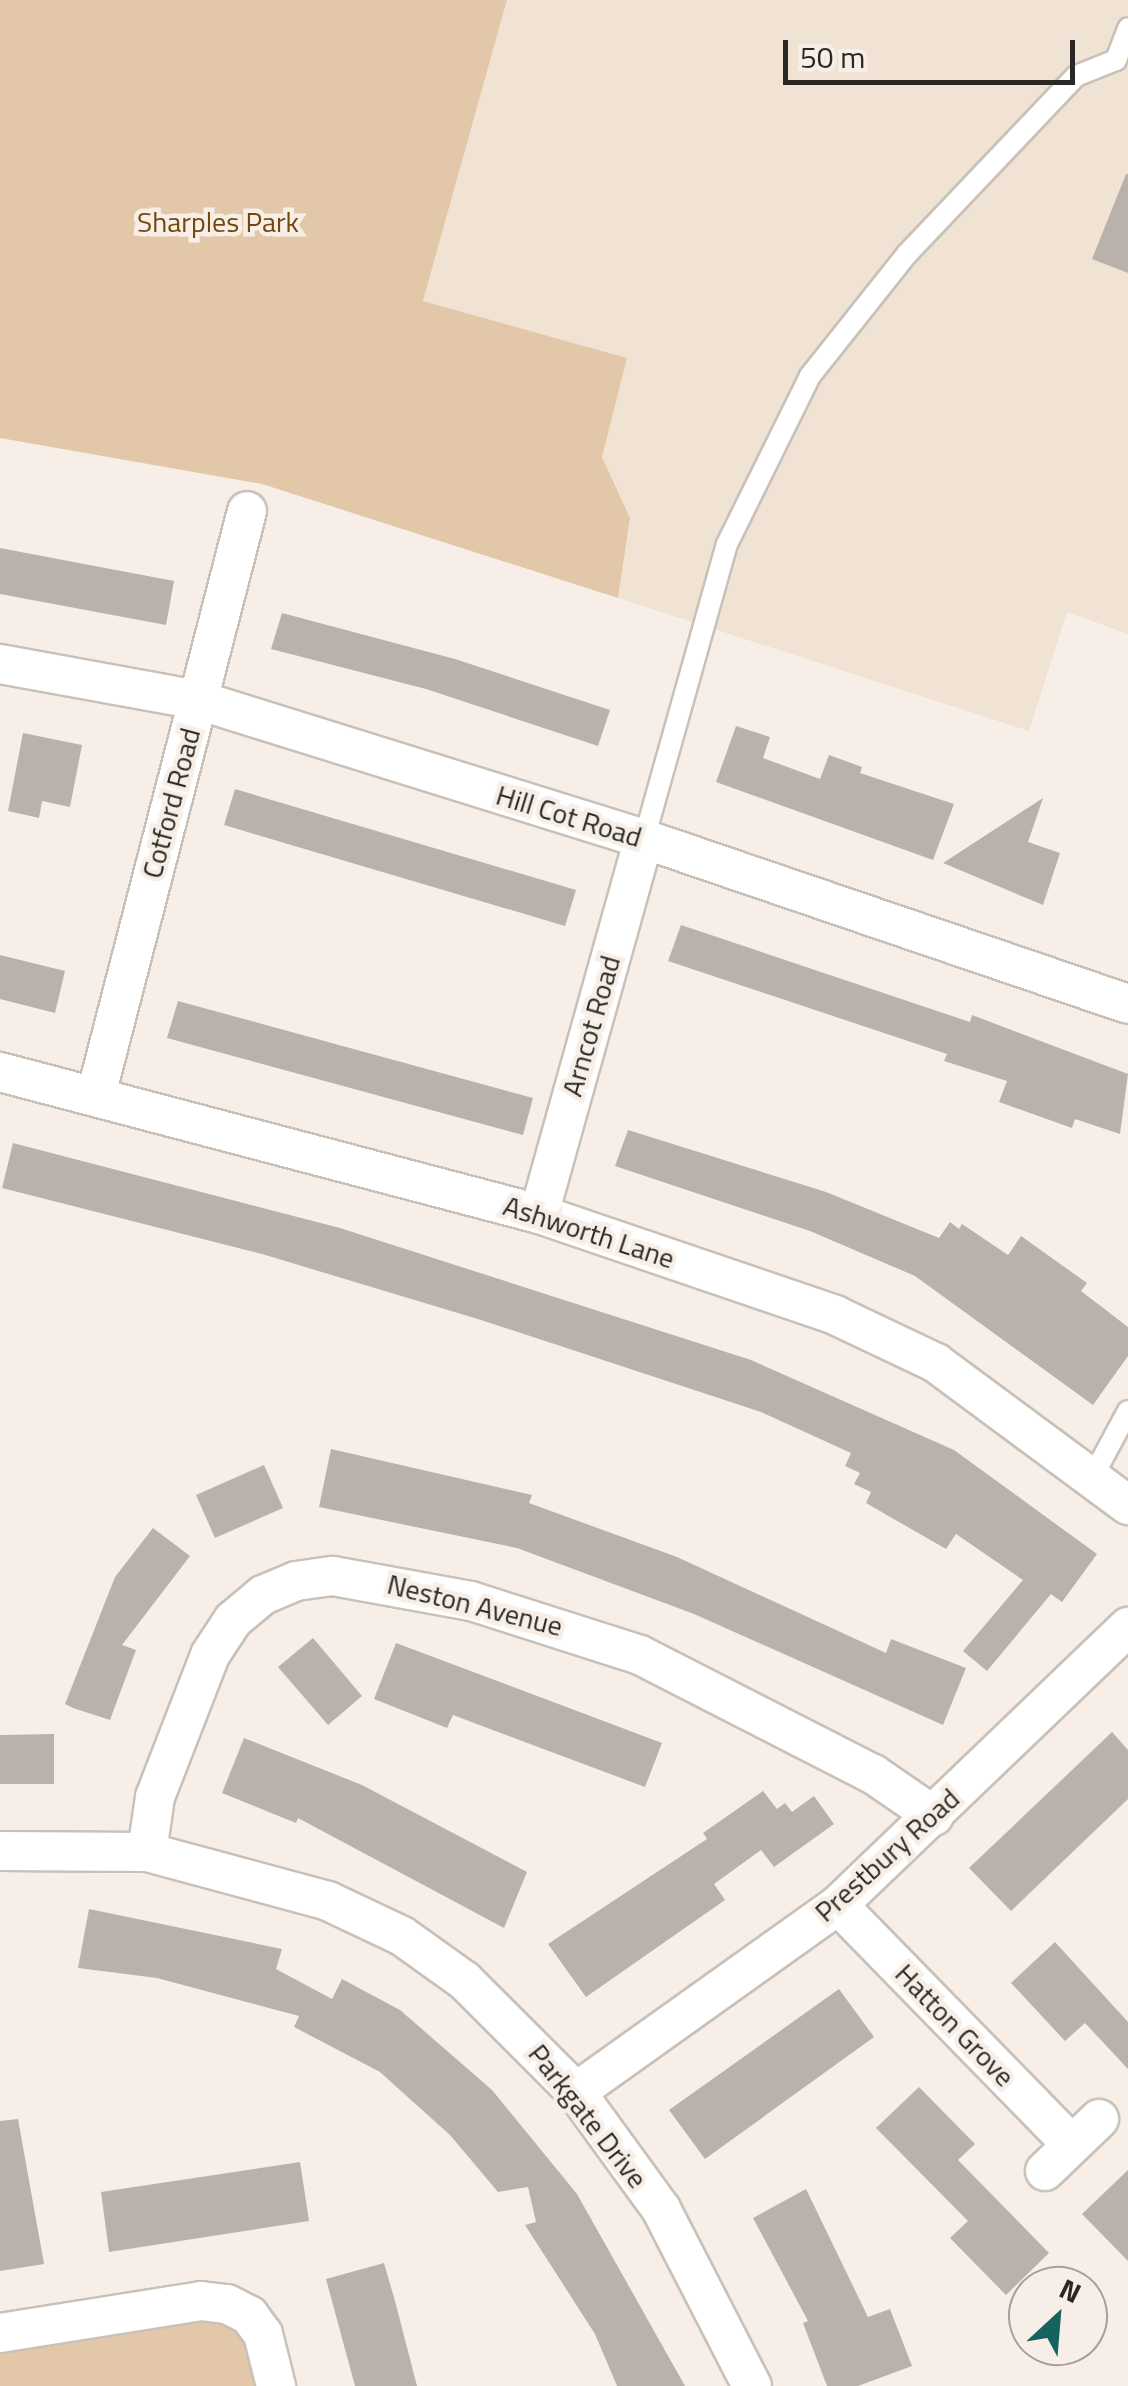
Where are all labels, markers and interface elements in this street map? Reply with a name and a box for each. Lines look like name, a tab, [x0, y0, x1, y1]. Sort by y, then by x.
scale bar	[788, 20, 1080, 82]
text: 50 m	[800, 34, 865, 80]
park label: Sharples Park	[137, 205, 299, 239]
street label: Cotford Road	[135, 724, 207, 882]
street label: Hill Cot Road	[492, 778, 646, 854]
street label: Arncot Road	[555, 952, 627, 1100]
street label: Ashworth Lane	[499, 1189, 679, 1275]
street label: Neston Avenue	[384, 1567, 566, 1643]
street label: Prestbury Road	[808, 1781, 966, 1929]
street label: Hatton Grove	[888, 1957, 1022, 2093]
street label: Parkgate Drive	[521, 2037, 655, 2195]
north arrow	[1008, 2266, 1108, 2366]
text: N	[1052, 2267, 1089, 2314]

